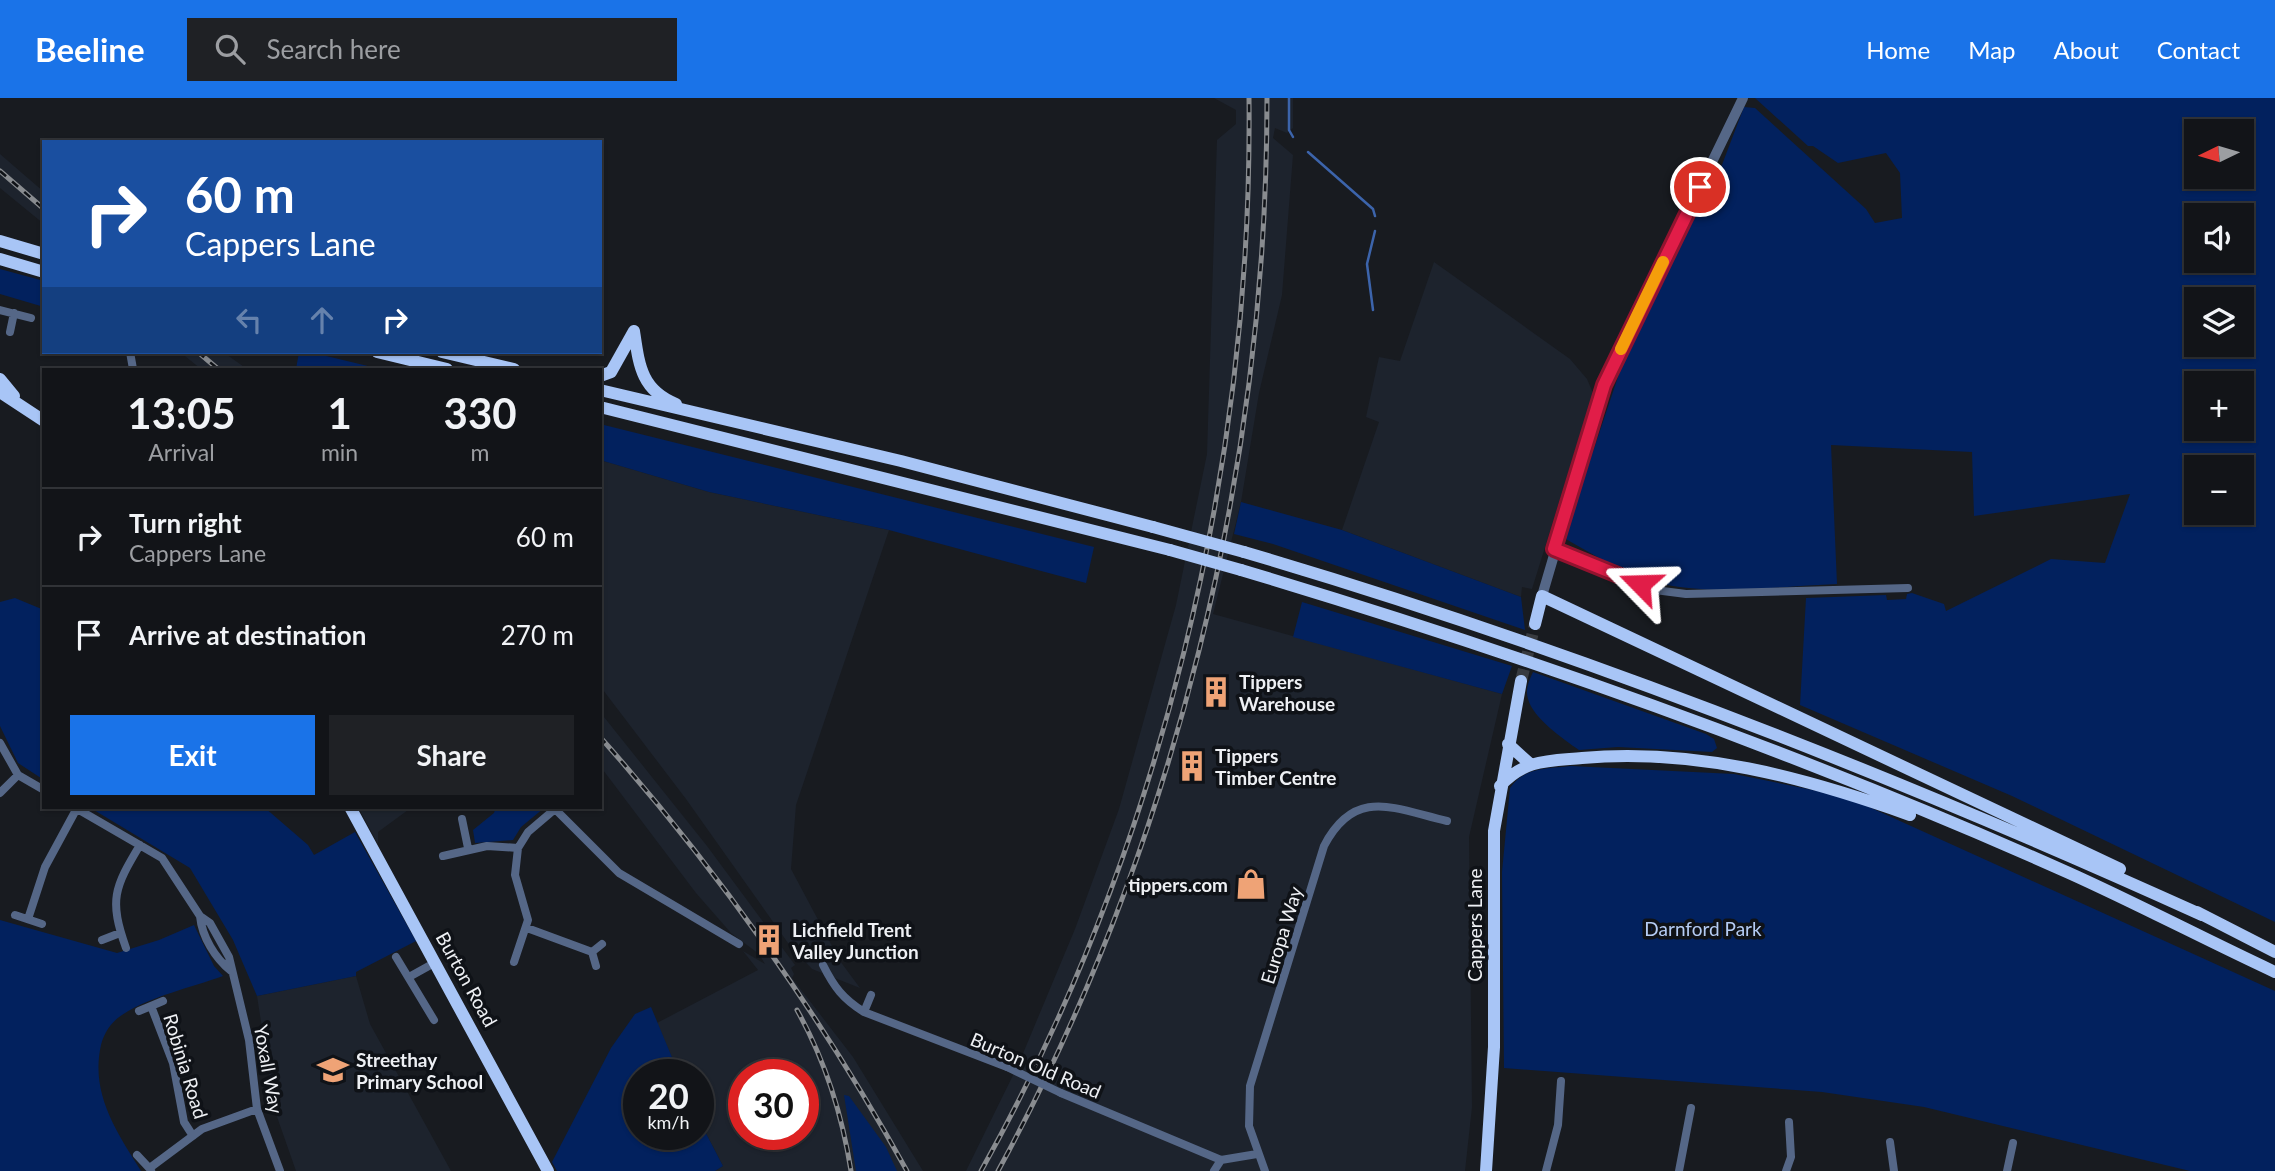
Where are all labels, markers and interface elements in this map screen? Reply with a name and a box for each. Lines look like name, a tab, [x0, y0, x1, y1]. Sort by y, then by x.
search box	[187, 18, 677, 81]
text: Beeline	[35, 29, 145, 69]
icon: search	[211, 30, 249, 68]
text: Search here	[267, 33, 401, 65]
text: Home	[1866, 35, 1930, 64]
text: Map	[1968, 35, 2016, 64]
text: About	[2054, 35, 2119, 64]
text: Contact	[2157, 35, 2240, 64]
north arrow	[2184, 119, 2254, 189]
map controls	[2184, 119, 2254, 525]
pin	[1670, 157, 1730, 217]
text: 60 m	[185, 165, 295, 223]
icon: right	[70, 168, 161, 259]
icon: arrive	[1681, 168, 1719, 206]
button: sound	[2184, 203, 2254, 273]
text: Cappers Lane	[185, 224, 376, 263]
button: layers	[2184, 287, 2254, 357]
icon: left	[230, 301, 268, 339]
icon: ahead	[303, 301, 341, 339]
icon: right	[376, 301, 414, 339]
button: +	[2184, 371, 2254, 441]
text: 13:05	[127, 388, 236, 438]
text: 1	[327, 388, 352, 438]
text: 330	[444, 388, 517, 438]
text: Arrival	[148, 438, 215, 466]
text: min	[321, 438, 358, 466]
text: m	[471, 438, 490, 466]
button: −	[2184, 455, 2254, 525]
text: Turn right	[129, 507, 242, 539]
icon: right	[70, 518, 108, 556]
text: 60 m	[516, 521, 574, 553]
text: Cappers Lane	[129, 539, 266, 567]
position arrow	[1603, 547, 1677, 621]
icon: arrive	[70, 616, 108, 654]
text: Arrive at destination	[129, 619, 366, 651]
text: 270 m	[501, 619, 574, 651]
place label: Tippers Warehouse	[1239, 670, 1335, 715]
building icon: Tippers Warehouse	[1199, 675, 1233, 709]
button: Exit	[70, 715, 315, 795]
button: Share	[329, 715, 574, 795]
place label: Tippers Timber Centre	[1215, 744, 1336, 789]
building icon: Tippers Timber Centre	[1175, 749, 1209, 783]
shop icon: tippers.com	[1234, 867, 1268, 901]
street label: Cappers Lane	[1463, 868, 1486, 982]
place label: tippers.com	[1128, 873, 1228, 896]
street label: Europa Way	[1255, 883, 1307, 987]
park label: Darnford Park	[1644, 917, 1762, 940]
place label: Lichfield Trent Valley Junction	[791, 918, 919, 963]
building icon: Lichfield Trent Valley Junction	[752, 923, 786, 957]
street label: Burton Road	[432, 928, 502, 1030]
street label: Robinia Road	[159, 1011, 213, 1121]
street label: Yoxall Way	[250, 1023, 288, 1116]
street label: Burton Old Road	[967, 1027, 1105, 1103]
place label: Streethay Primary School	[356, 1048, 483, 1093]
school or university icon: Streethay Primary School	[316, 1053, 350, 1087]
speed limit sign: 30	[728, 1059, 819, 1150]
text: 20	[648, 1074, 689, 1116]
text: km/h	[647, 1111, 690, 1133]

